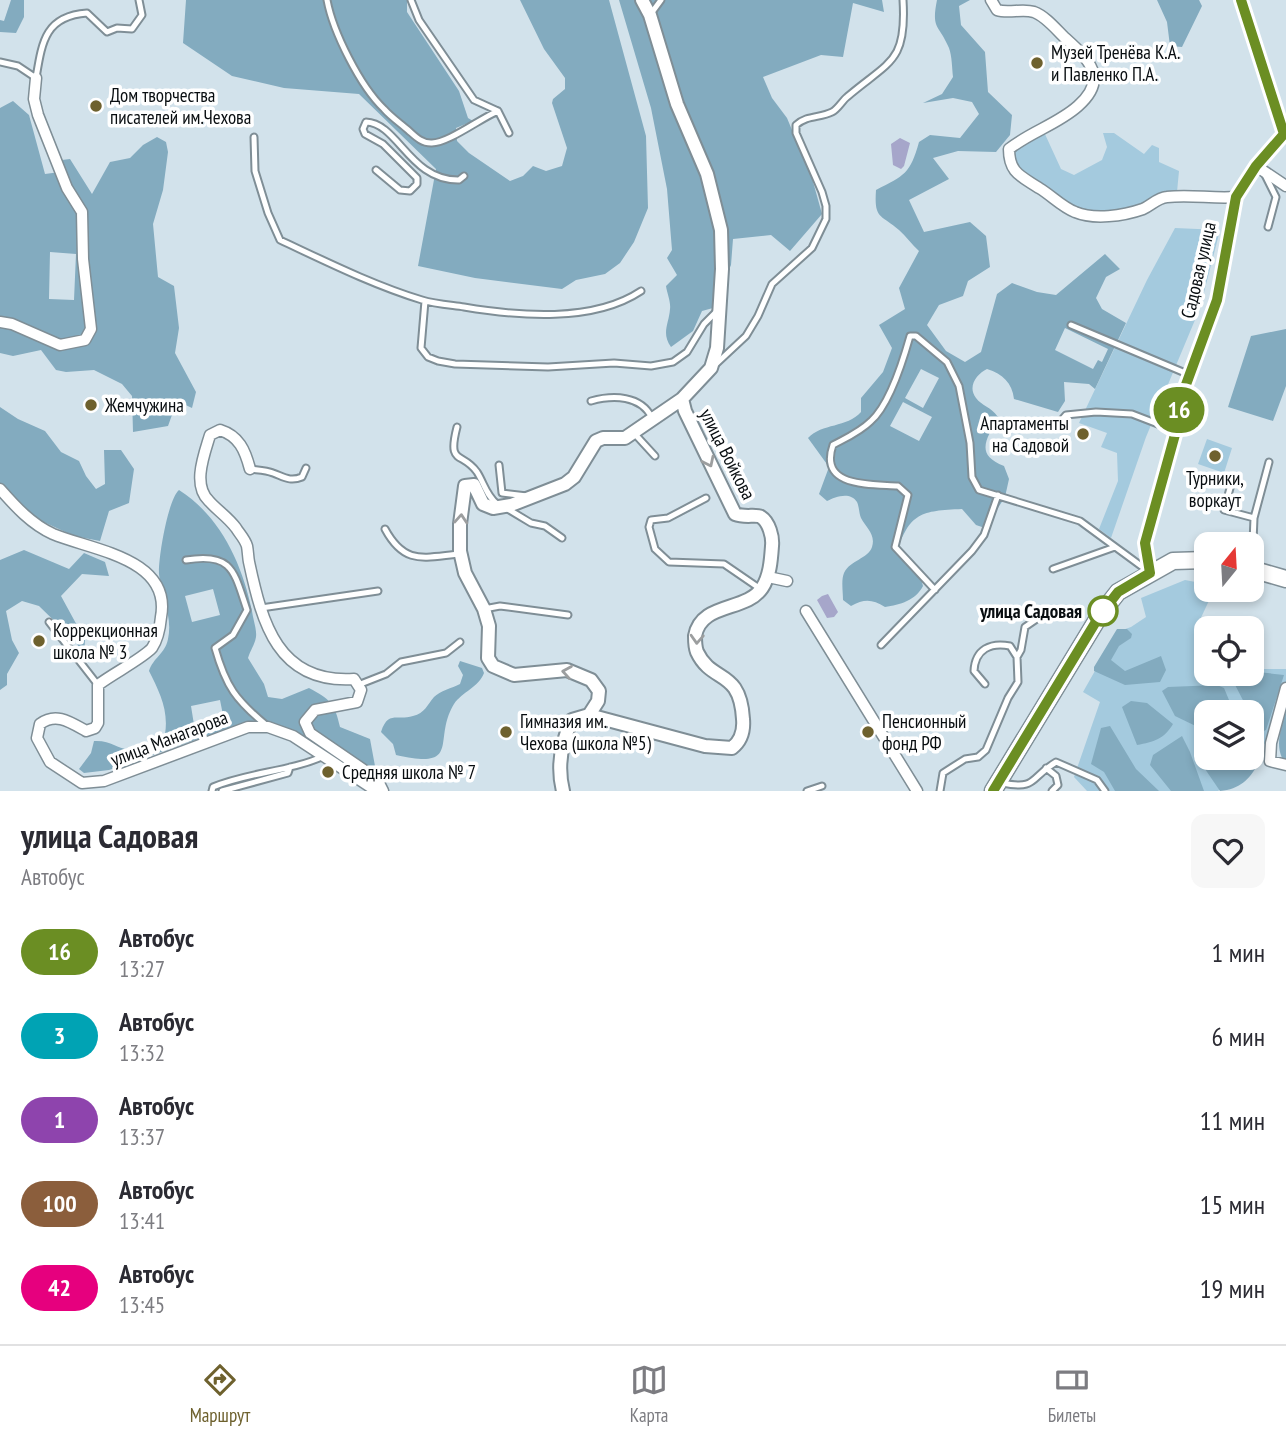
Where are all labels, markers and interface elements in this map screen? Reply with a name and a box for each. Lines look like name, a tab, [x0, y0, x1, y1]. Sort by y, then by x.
place label: Музей Тренёва К.А. и Павленко П.А.	[1051, 40, 1180, 86]
marker: Музей Тренёва К.А. и Павленко П.А.	[1029, 55, 1045, 71]
place label: Дом творчества писателей им.Чехова	[110, 83, 251, 129]
marker: Дом творчества писателей им.Чехова	[88, 98, 104, 114]
street label: Садовая улица	[1175, 219, 1221, 321]
line badge: 16	[1148, 387, 1210, 433]
place label: Жемчужина	[104, 393, 184, 417]
text: 16	[1168, 394, 1190, 425]
marker: Жемчужина	[83, 397, 99, 413]
street label: улица Войкова	[695, 404, 761, 504]
place label: Апартаменты на Садовой	[980, 411, 1069, 457]
marker: Апартаменты на Садовой	[1075, 426, 1091, 442]
marker: Турники, воркаут	[1207, 448, 1223, 464]
one-way arrow	[701, 455, 715, 467]
place label: Турники, воркаут	[1186, 466, 1244, 512]
one-way arrow	[453, 513, 468, 524]
north arrow	[1194, 532, 1264, 602]
map controls	[1194, 532, 1264, 770]
marker: улица Садовая	[1088, 596, 1118, 626]
place label: улица Садовая	[979, 599, 1082, 623]
button: locate	[1194, 616, 1264, 686]
place label: Коррекционная школа № 3	[53, 618, 158, 664]
marker: Коррекционная школа № 3	[31, 633, 47, 649]
one-way arrow	[690, 634, 705, 645]
one-way arrow	[561, 665, 573, 680]
button: layers	[1194, 700, 1264, 770]
street label: улица Манагарова	[107, 705, 231, 771]
place label: Гимназия им. Чехова (школа №5)	[520, 709, 652, 755]
place label: Пенсионный фонд РФ	[882, 709, 966, 755]
marker: Гимназия им. Чехова (школа №5)	[498, 724, 514, 740]
marker: Пенсионный фонд РФ	[860, 724, 876, 740]
place label: Средняя школа № 7	[342, 760, 476, 784]
marker: Средняя школа № 7	[320, 764, 336, 780]
text: улица Садовая	[21, 814, 198, 857]
button: heart	[1191, 814, 1265, 888]
text: Автобус	[21, 862, 85, 891]
text: Автобус	[119, 921, 194, 954]
text: 16	[48, 936, 71, 967]
text: 1 мин	[1212, 936, 1265, 969]
text: 13:27	[119, 954, 165, 983]
text: Автобус	[119, 1005, 194, 1038]
text: 3	[54, 1020, 65, 1051]
text: 6 мин	[1212, 1020, 1265, 1053]
text: 13:32	[119, 1038, 165, 1067]
text: Автобус	[119, 1089, 194, 1122]
text: 1	[54, 1104, 65, 1135]
text: 11 мин	[1200, 1104, 1265, 1137]
text: 13:37	[119, 1122, 165, 1151]
text: Автобус	[119, 1173, 194, 1206]
text: 100	[42, 1188, 77, 1219]
text: 15 мин	[1200, 1188, 1265, 1221]
text: 13:41	[119, 1206, 165, 1235]
text: Автобус	[119, 1257, 194, 1290]
text: 42	[48, 1272, 71, 1303]
text: 19 мин	[1200, 1272, 1265, 1305]
text: 13:45	[119, 1290, 165, 1319]
tab: Маршрут	[190, 1361, 250, 1427]
tab: Карта	[630, 1361, 668, 1427]
tab: Билеты	[1048, 1361, 1096, 1427]

